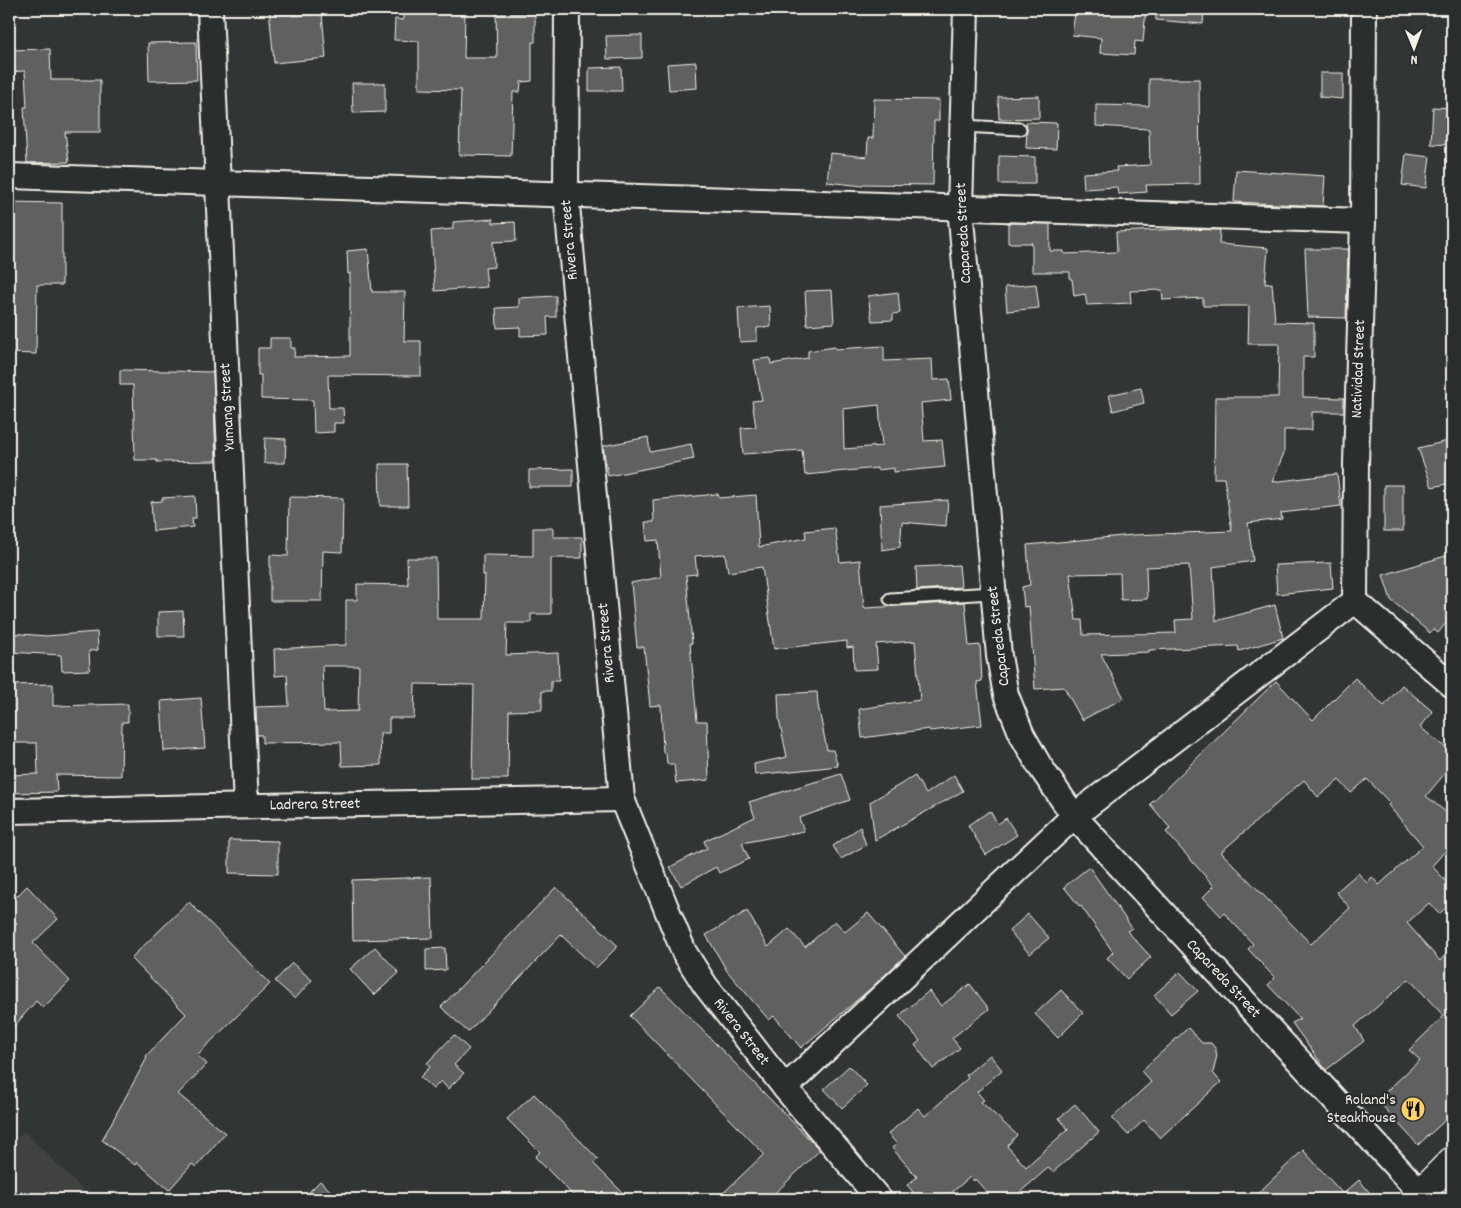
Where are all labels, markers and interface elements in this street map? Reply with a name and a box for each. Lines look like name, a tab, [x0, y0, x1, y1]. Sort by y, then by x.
north arrow	[1388, 22, 1438, 72]
text: N	[1410, 49, 1418, 69]
street label: Capareda Street	[950, 182, 978, 284]
street label: Rivera Street	[555, 199, 585, 281]
street label: Natividad Street	[1346, 319, 1372, 419]
street label: Yumang Street	[214, 362, 242, 452]
street label: Capareda Street	[981, 584, 1017, 687]
street label: Rivera Street	[592, 602, 622, 684]
street label: Ladrera Street	[270, 793, 361, 817]
street label: Capareda Street	[1180, 934, 1266, 1024]
street label: Rivera Street	[707, 993, 775, 1071]
place label: Roland's Steakhouse	[1327, 1089, 1396, 1130]
restaurant icon: Roland's Steakhouse	[1400, 1096, 1426, 1122]

